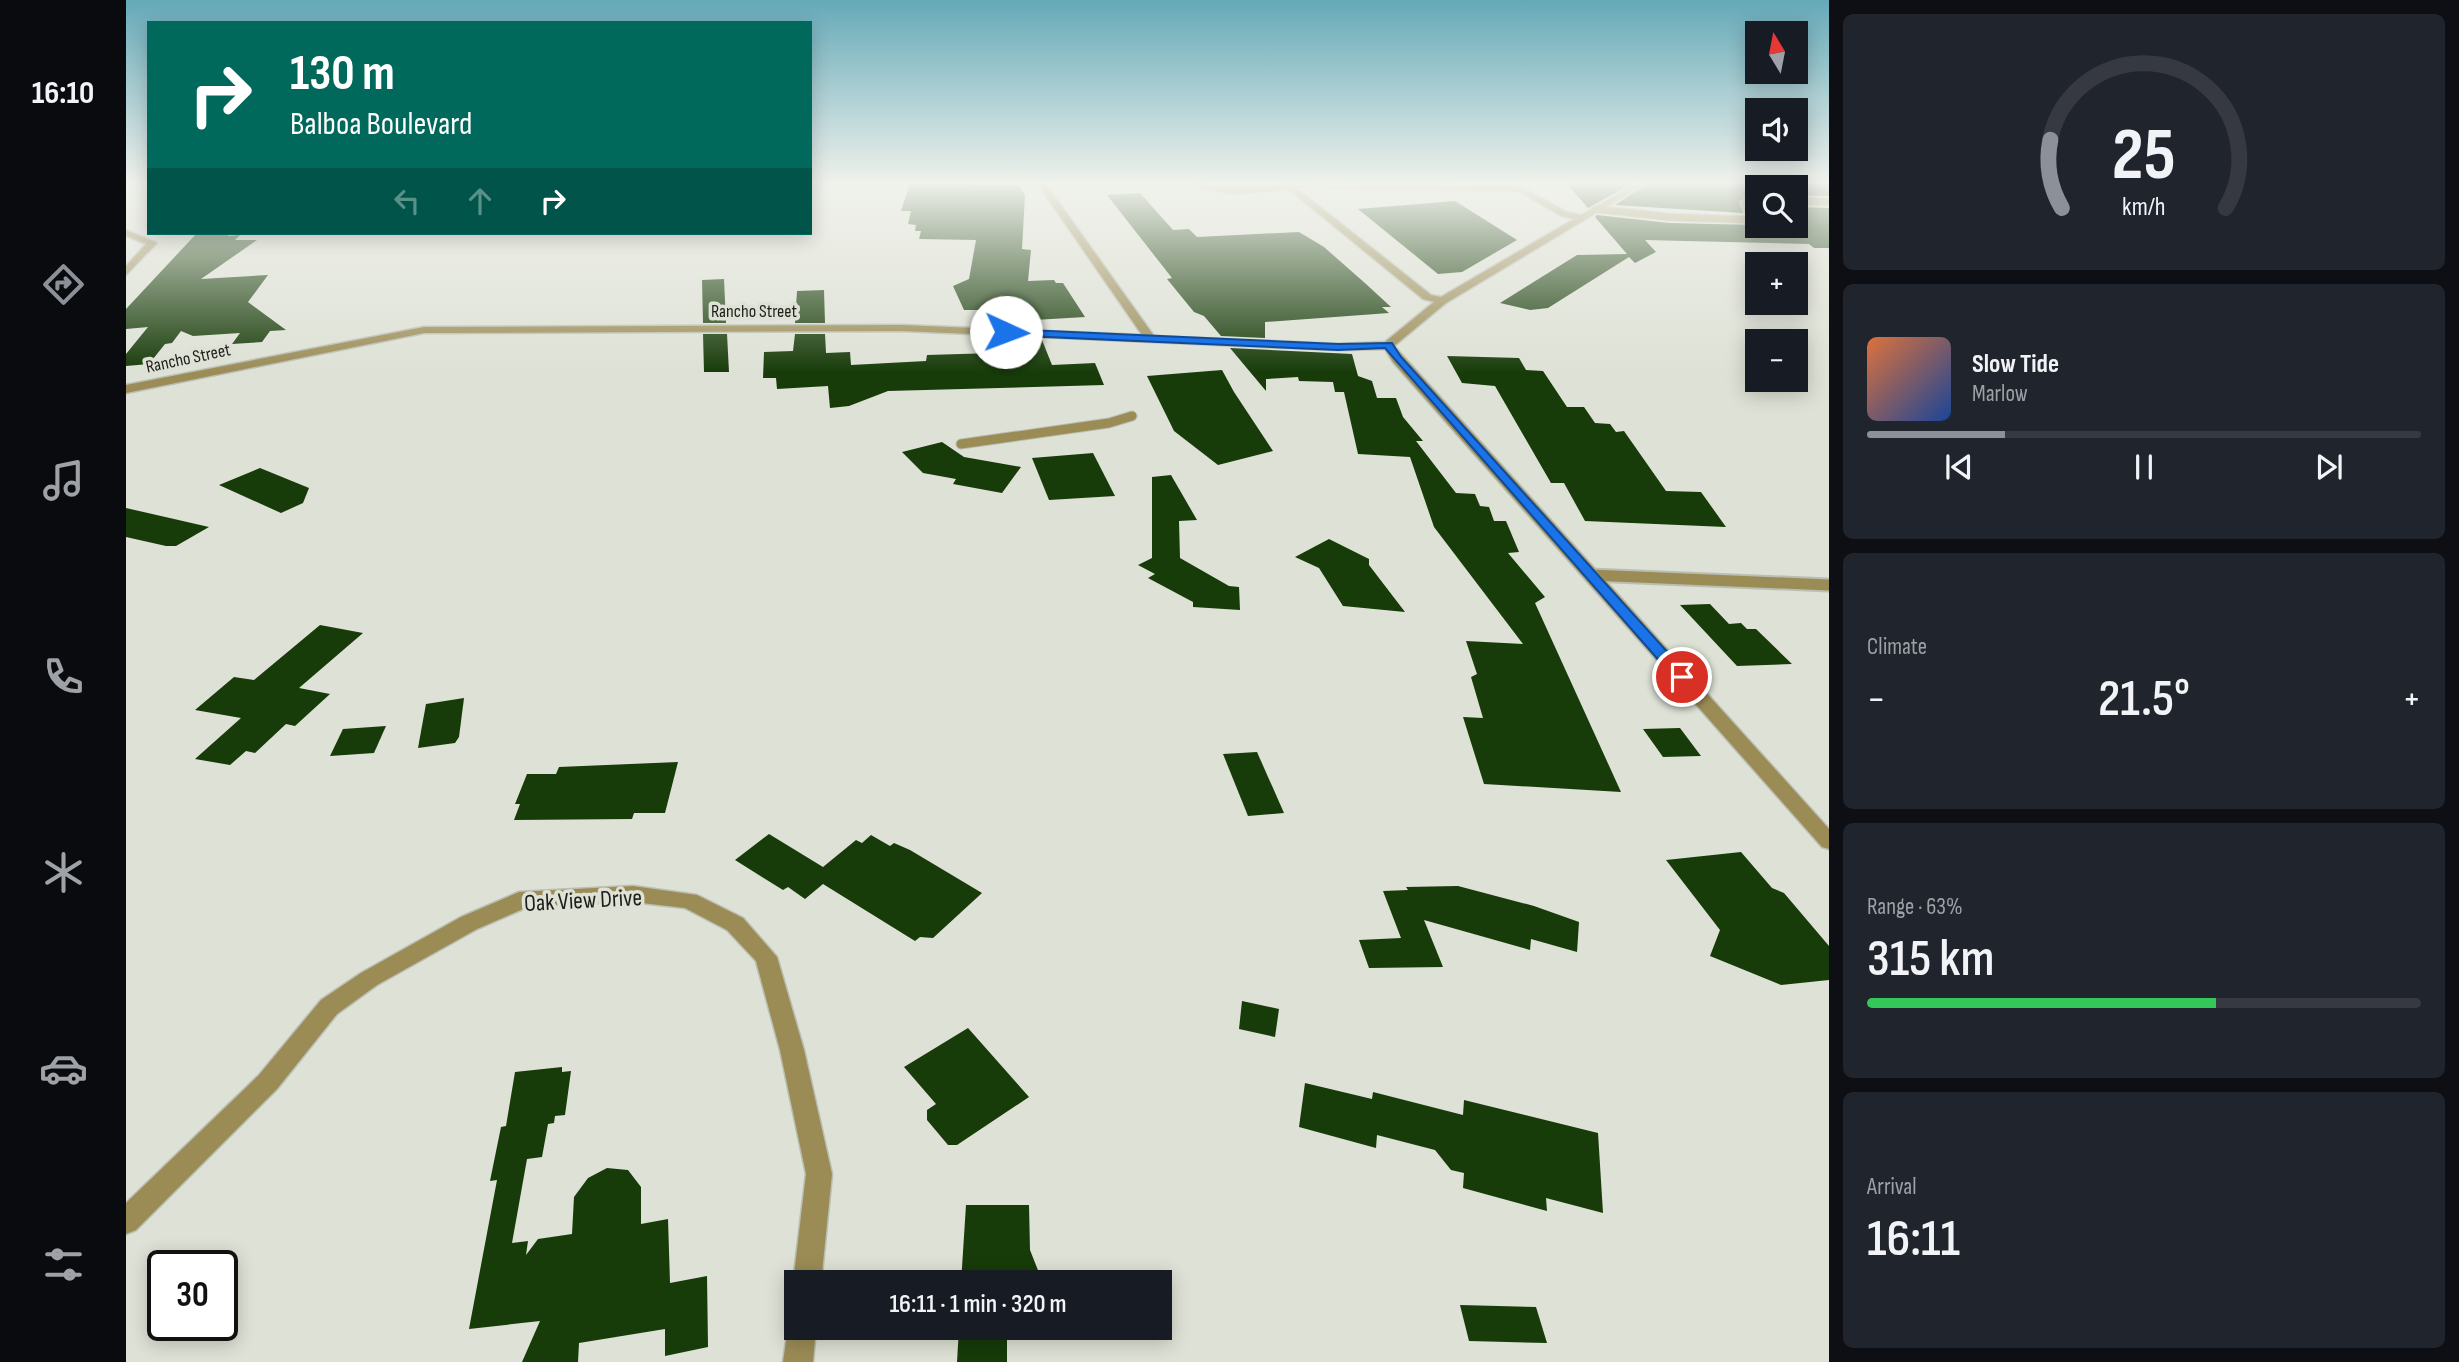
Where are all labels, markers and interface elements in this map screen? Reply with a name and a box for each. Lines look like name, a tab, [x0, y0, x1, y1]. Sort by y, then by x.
north arrow	[1745, 21, 1808, 84]
map controls	[1745, 21, 1808, 392]
text: 130 m	[290, 45, 395, 104]
icon: right	[175, 49, 266, 140]
text: 16:10	[32, 74, 94, 113]
button: sound	[1745, 98, 1808, 161]
text: Balboa Boulevard	[290, 105, 472, 144]
text: 25	[2112, 112, 2176, 200]
button: search	[1745, 175, 1808, 238]
icon: left	[388, 182, 426, 220]
icon: ahead	[461, 182, 499, 220]
icon: right	[534, 182, 572, 220]
text: km/h	[2122, 192, 2166, 223]
button: +	[1745, 252, 1808, 315]
icon: directions	[39, 260, 88, 309]
position arrow	[969, 295, 1043, 369]
street label: Rancho Street	[711, 301, 797, 322]
button: −	[1745, 329, 1808, 392]
street label: Rancho Street	[144, 339, 233, 378]
text: Slow Tide	[1972, 349, 2059, 380]
text: Marlow	[1972, 380, 2028, 408]
icon: previous	[1940, 448, 1978, 486]
icon: pause	[2125, 448, 2163, 486]
icon: next	[2310, 448, 2348, 486]
icon: music	[39, 456, 88, 505]
text: Climate	[1867, 633, 1927, 661]
pin	[1652, 647, 1712, 707]
icon: phone	[39, 652, 88, 701]
icon: arrive	[1663, 658, 1701, 696]
text: 21.5°	[2098, 668, 2190, 731]
text: −	[1867, 677, 1886, 722]
text: +	[2402, 677, 2421, 722]
icon: climate	[39, 848, 88, 897]
street label: Oak View Drive	[523, 883, 643, 918]
text: Range · 63%	[1867, 893, 1963, 921]
text: 315 km	[1867, 928, 1994, 991]
icon: car	[39, 1044, 88, 1093]
text: Arrival	[1867, 1173, 1916, 1201]
text: 16:11	[1867, 1208, 1960, 1271]
icon: filters	[39, 1240, 88, 1289]
speed limit sign: 30	[147, 1250, 238, 1341]
text: 16:11 · 1 min · 320 m	[889, 1289, 1067, 1320]

